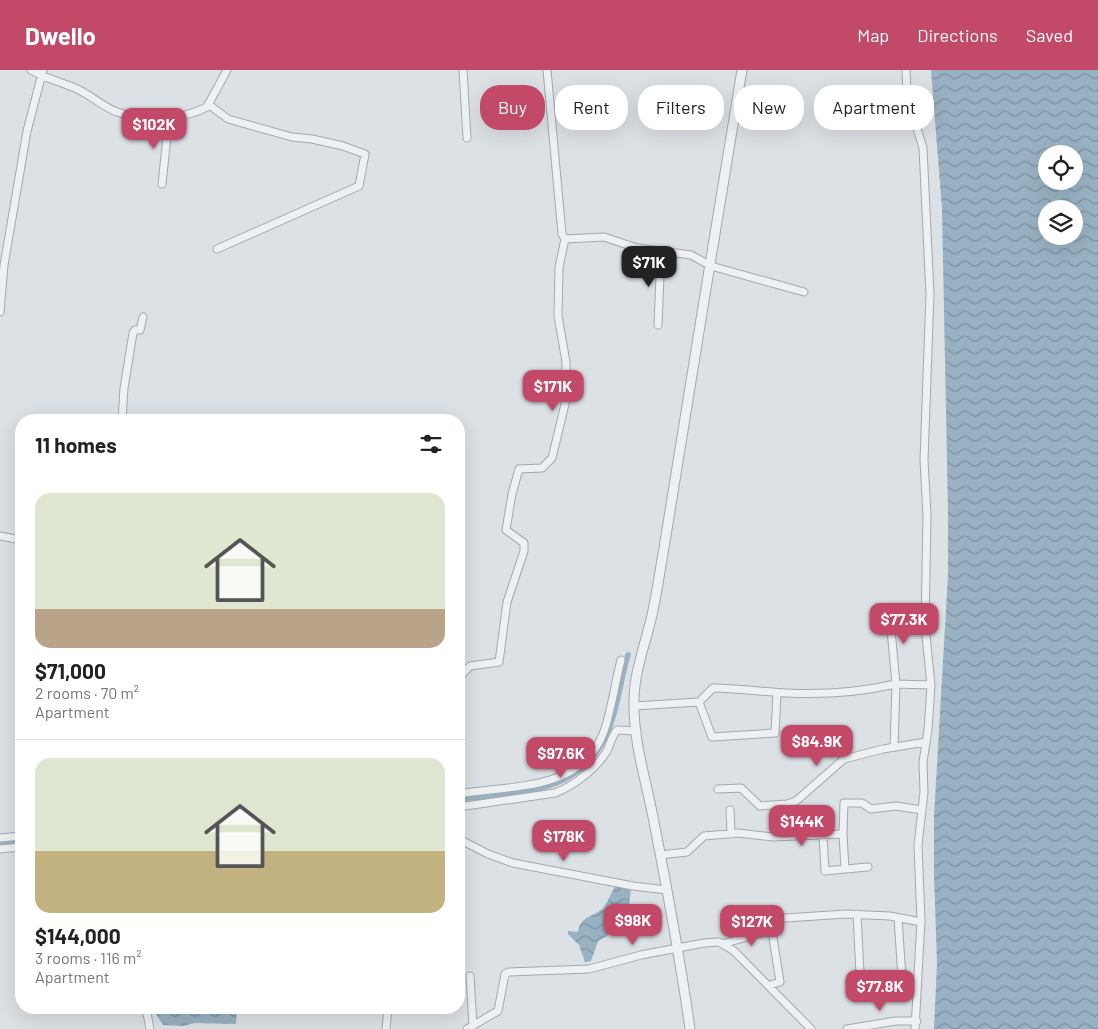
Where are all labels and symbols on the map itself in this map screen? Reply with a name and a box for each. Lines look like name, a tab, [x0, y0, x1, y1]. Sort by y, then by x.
pin: $102K	[119, 108, 189, 150]
pin: $71K	[619, 246, 679, 288]
pin: $171K	[518, 370, 588, 412]
pin: $77.3K	[863, 602, 945, 645]
pin: $84.9K	[776, 724, 858, 767]
pin: $97.6K	[520, 736, 602, 779]
pin: $144K	[767, 804, 837, 847]
pin: $178K	[529, 820, 599, 862]
pin: $98K	[603, 904, 663, 946]
pin: $127K	[717, 904, 787, 947]
pin: $77.8K	[839, 970, 921, 1012]

